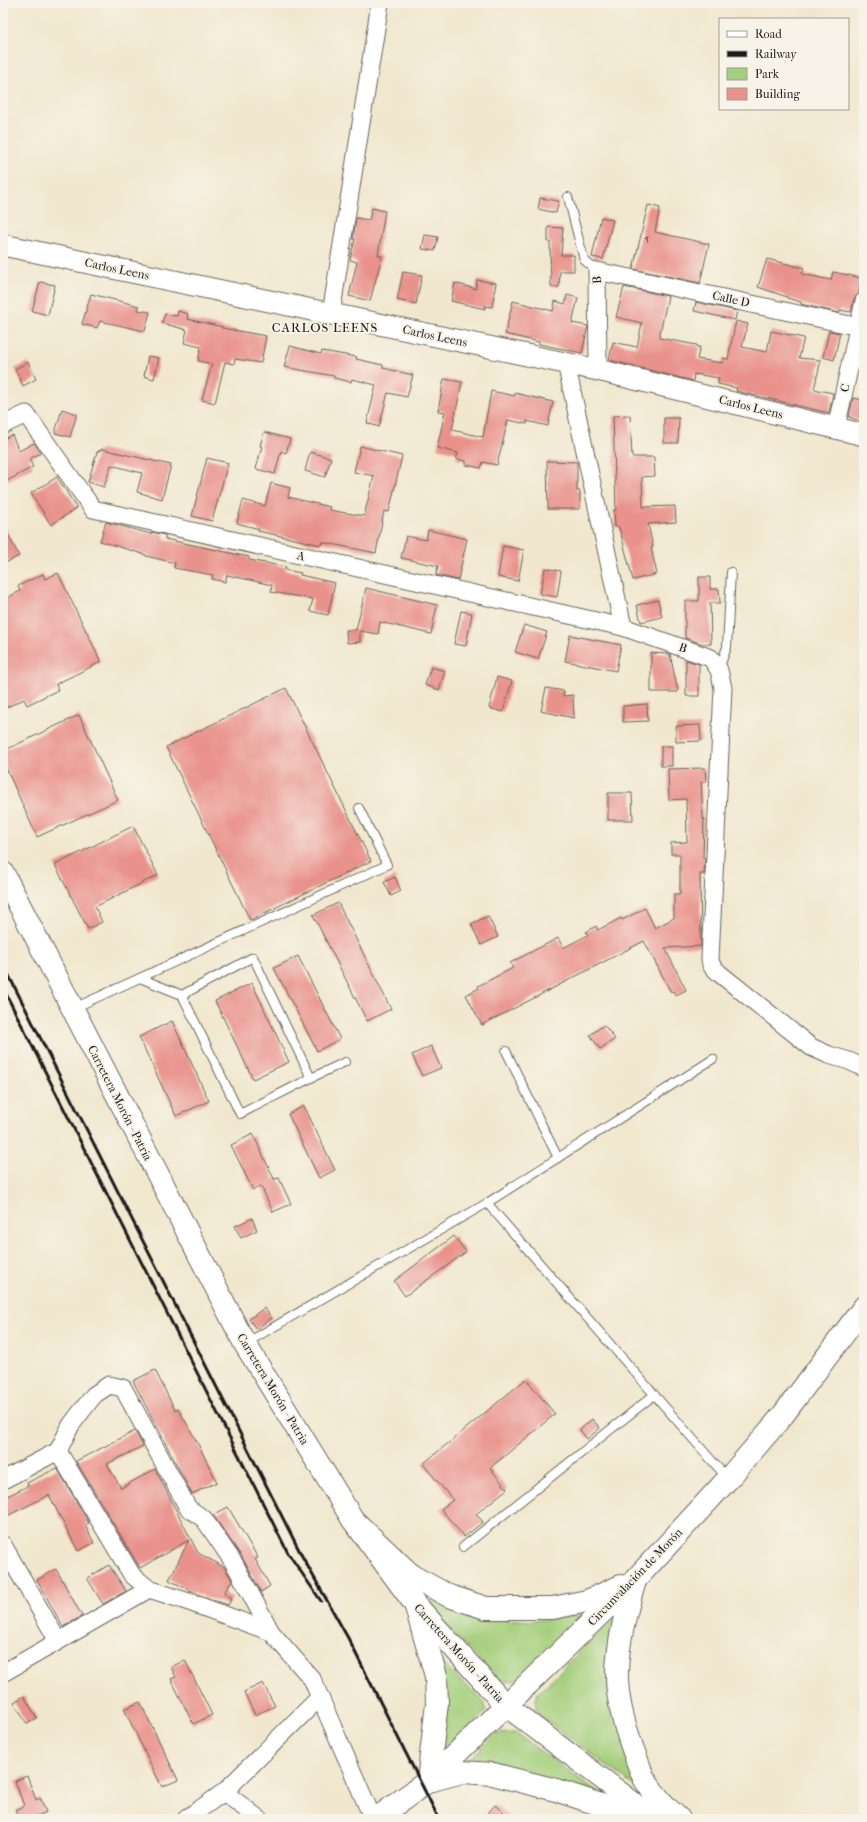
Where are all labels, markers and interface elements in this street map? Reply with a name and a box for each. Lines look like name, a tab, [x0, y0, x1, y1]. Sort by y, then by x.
legend	[719, 18, 849, 110]
text: Road	[755, 27, 782, 41]
text: Railway	[755, 47, 797, 61]
text: Park	[755, 67, 780, 81]
text: Building	[755, 87, 800, 101]
house number: 5	[645, 233, 649, 245]
street label: Carlos Leens	[83, 255, 151, 283]
street label: B	[590, 275, 604, 284]
street label: Calle D	[711, 288, 751, 310]
district label: CARLOS LEENS	[272, 320, 378, 335]
street label: Carlos Leens	[401, 322, 469, 350]
street label: C	[837, 382, 853, 394]
street label: Carlos Leens	[718, 392, 785, 422]
street label: A	[295, 548, 306, 564]
street label: B	[677, 640, 689, 656]
street label: Carretera Morón - Patria	[85, 1043, 155, 1163]
street label: Carretera Morón - Patria	[234, 1331, 312, 1448]
street label: Circunvalación de Morón	[585, 1525, 685, 1629]
street label: Carretera Morón - Patria	[411, 1601, 507, 1705]

